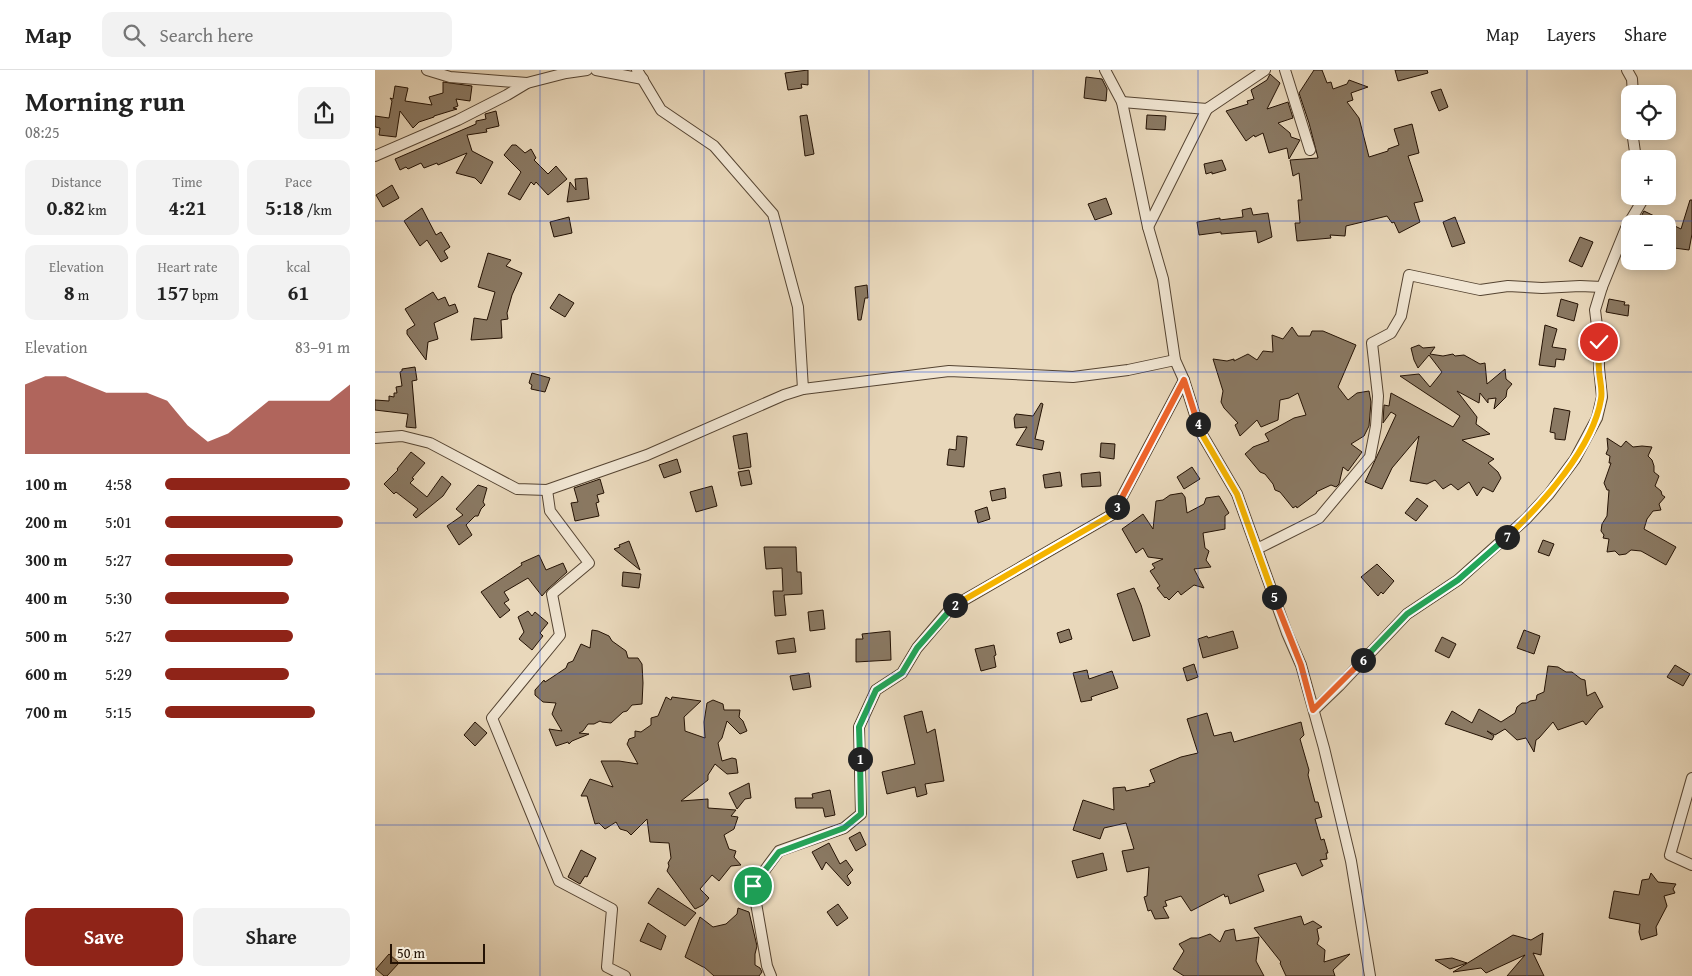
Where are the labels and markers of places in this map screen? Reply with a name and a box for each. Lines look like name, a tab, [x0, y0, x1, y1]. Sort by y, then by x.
pin	[1578, 321, 1620, 363]
pin: 4	[1185, 412, 1211, 436]
pin: 3	[1105, 494, 1129, 520]
pin: 7	[1495, 524, 1519, 550]
pin: 5	[1261, 584, 1287, 610]
pin: 2	[943, 592, 967, 618]
pin: 6	[1351, 648, 1375, 672]
pin: 1	[847, 746, 873, 772]
pin	[732, 865, 774, 907]

